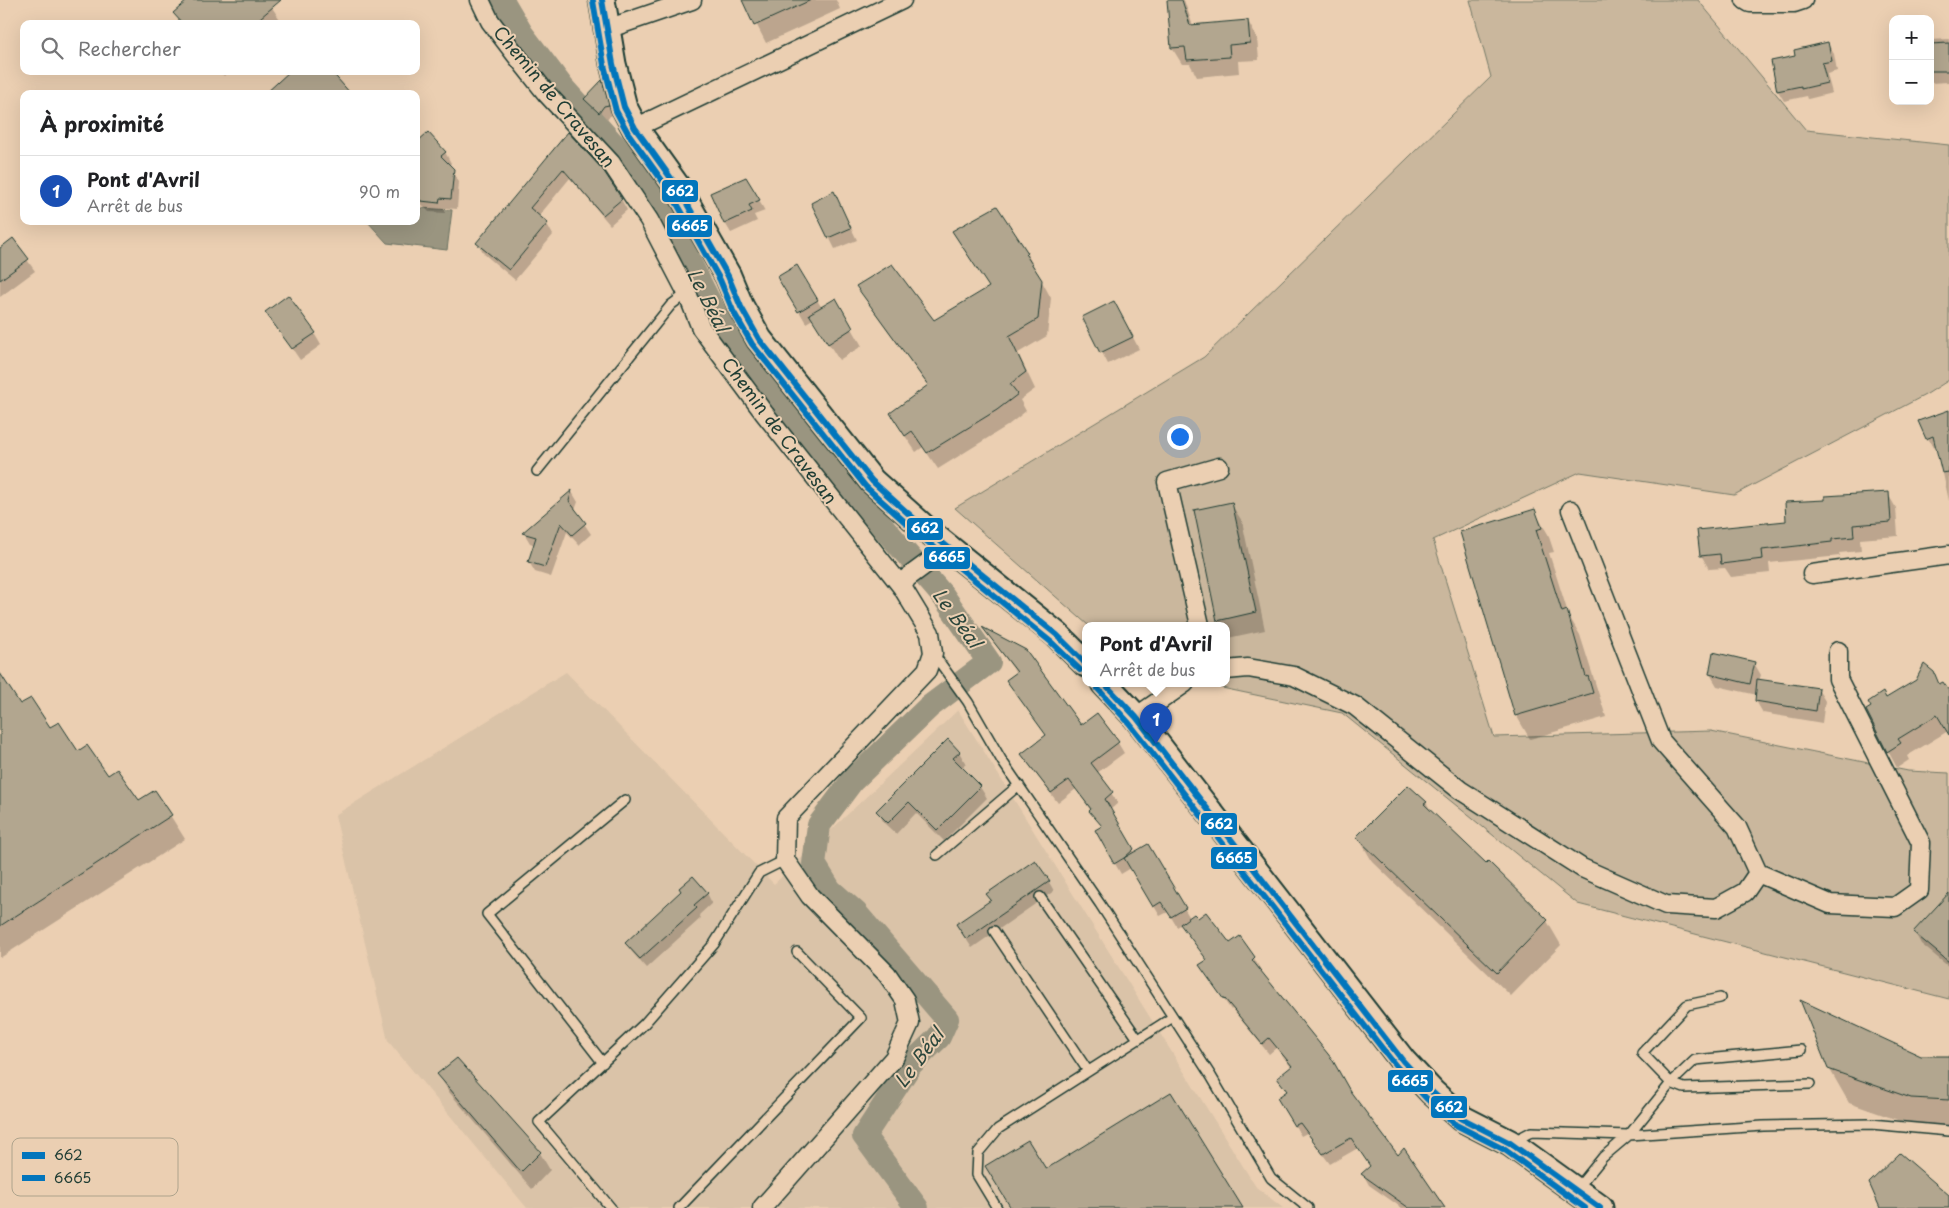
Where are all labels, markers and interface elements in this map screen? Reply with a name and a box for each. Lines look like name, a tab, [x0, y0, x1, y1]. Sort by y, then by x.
map controls	[1889, 15, 1934, 105]
button: +	[1889, 15, 1934, 60]
street label: Chemin de Cravesan	[488, 19, 623, 173]
search box	[20, 20, 420, 75]
icon: search	[38, 34, 66, 62]
text: Rechercher	[78, 34, 181, 62]
button: −	[1889, 60, 1934, 105]
text: À proximité	[40, 107, 164, 139]
text: Pont d'Avril	[87, 165, 200, 193]
text: 1	[52, 179, 60, 203]
text: 90 m	[359, 179, 400, 203]
line badge: 662	[661, 179, 699, 203]
text: 662	[666, 180, 694, 201]
text: Arrêt de bus	[87, 193, 183, 217]
line badge: 6665	[666, 214, 713, 238]
text: 6665	[671, 215, 709, 236]
water label: Le Béal	[681, 263, 738, 339]
street label: Chemin de Cravesan	[716, 351, 844, 509]
your location	[1167, 424, 1193, 450]
line badge: 662	[906, 517, 944, 541]
text: 662	[911, 517, 939, 538]
line badge: 6665	[923, 546, 971, 570]
text: 6665	[928, 546, 966, 567]
water label: Le Béal	[927, 582, 991, 655]
popup	[1082, 622, 1230, 687]
text: Pont d'Avril	[1100, 629, 1212, 657]
text: Arrêt de bus	[1100, 657, 1195, 681]
pin: 1	[1140, 703, 1172, 744]
line badge: 662	[1200, 812, 1238, 836]
text: 662	[1205, 813, 1233, 834]
line badge: 6665	[1210, 846, 1258, 870]
text: 6665	[1215, 847, 1253, 868]
water label: Le Béal	[887, 1020, 951, 1093]
line badge: 6665	[1387, 1069, 1434, 1093]
text: 6665	[1391, 1070, 1429, 1091]
line badge: 662	[1430, 1095, 1468, 1119]
text: 662	[1435, 1096, 1463, 1117]
legend	[12, 1138, 178, 1196]
text: 662	[54, 1144, 83, 1165]
text: 6665	[54, 1167, 91, 1188]

